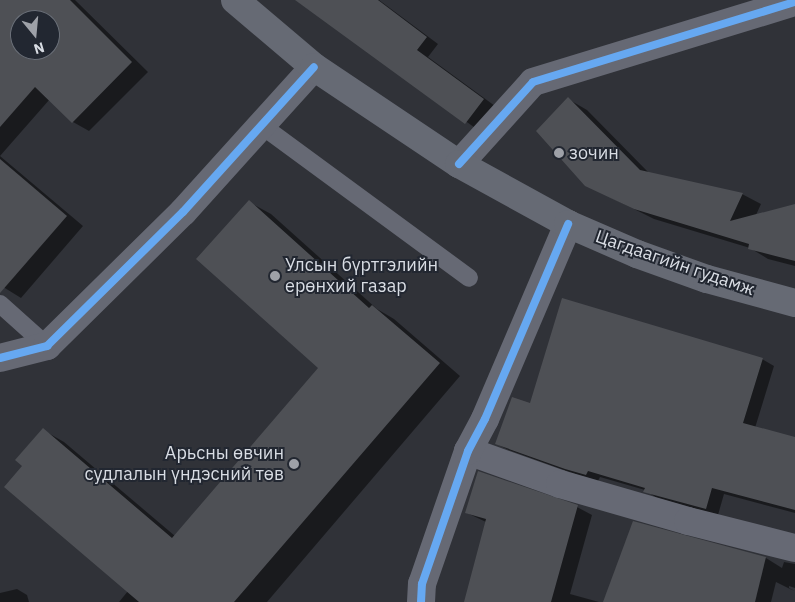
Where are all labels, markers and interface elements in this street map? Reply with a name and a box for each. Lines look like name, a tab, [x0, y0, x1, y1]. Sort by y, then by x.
north arrow	[10, 10, 60, 60]
text: N	[32, 38, 47, 58]
place label: зочин	[569, 142, 619, 164]
marker: зочин	[553, 147, 565, 159]
street label: Цагдаагийн гудамж	[592, 226, 758, 300]
place label: Улсын бүртгэлийн ерөнхий газар	[285, 255, 438, 298]
marker: Улсын бүртгэлийн ерөнхий газар	[269, 270, 281, 282]
place label: Арьсны өвчин судлалын үндэсний төв	[85, 443, 284, 486]
marker: Арьсны өвчин судлалын үндэсний төв	[288, 458, 300, 470]

